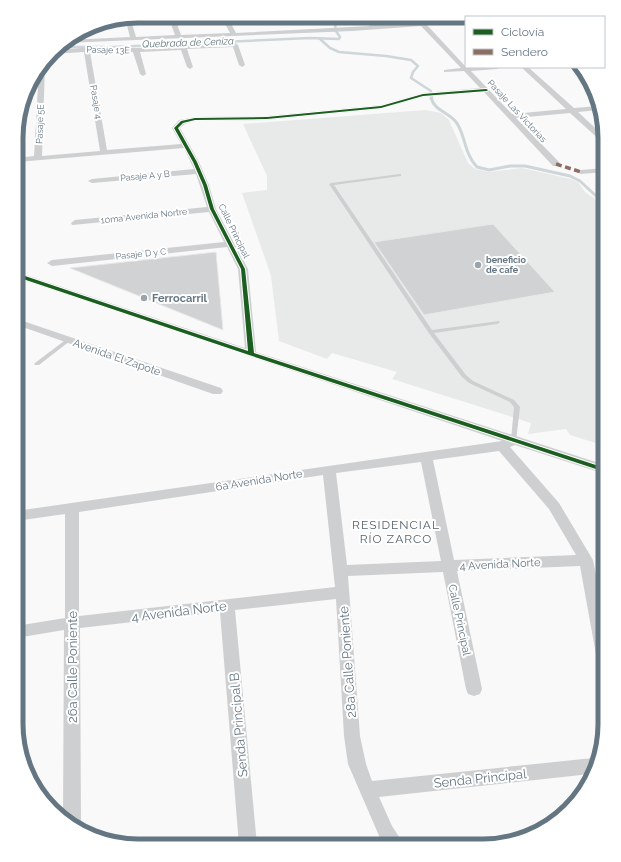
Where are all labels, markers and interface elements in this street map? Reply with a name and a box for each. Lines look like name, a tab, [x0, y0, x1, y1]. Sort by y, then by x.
legend	[465, 16, 605, 68]
text: Ciclovía	[501, 25, 544, 39]
water label: Quebrada de Ceniza	[142, 35, 234, 50]
street label: Pasaje 13E	[86, 45, 130, 55]
text: Sendero	[501, 45, 548, 59]
street label: Pasaje Las Victorias	[486, 78, 549, 145]
street label: Pasaje 4	[88, 84, 104, 120]
street label: Pasaje 5E	[34, 103, 46, 144]
street label: Pasaje A y B	[120, 169, 170, 183]
street label: Calle Principal	[216, 202, 252, 260]
street label: 10ma Avenida Nortre	[100, 206, 188, 226]
street label: Pasaje D y C	[115, 246, 167, 262]
place label: beneficio de cafe	[486, 255, 526, 275]
marker: beneficio de cafe	[473, 260, 483, 270]
place label: Ferrocarril	[152, 292, 208, 305]
marker: Ferrocarril	[139, 293, 149, 303]
street label: Avenida El Zapote	[71, 336, 163, 379]
street label: 6a Avenida Norte	[215, 467, 304, 494]
district label: RESIDENCIAL RÍO ZARCO	[352, 518, 440, 546]
street label: 4 Avenida Norte	[459, 556, 541, 573]
street label: Calle Principal	[446, 583, 473, 657]
street label: 4 Avenida Norte	[131, 598, 228, 625]
street label: 28a Calle Poniente	[336, 605, 359, 718]
street label: 26a Calle Poniente	[65, 611, 80, 723]
street label: Senda Principal B	[226, 672, 251, 778]
street label: Senda Principal	[433, 766, 528, 791]

